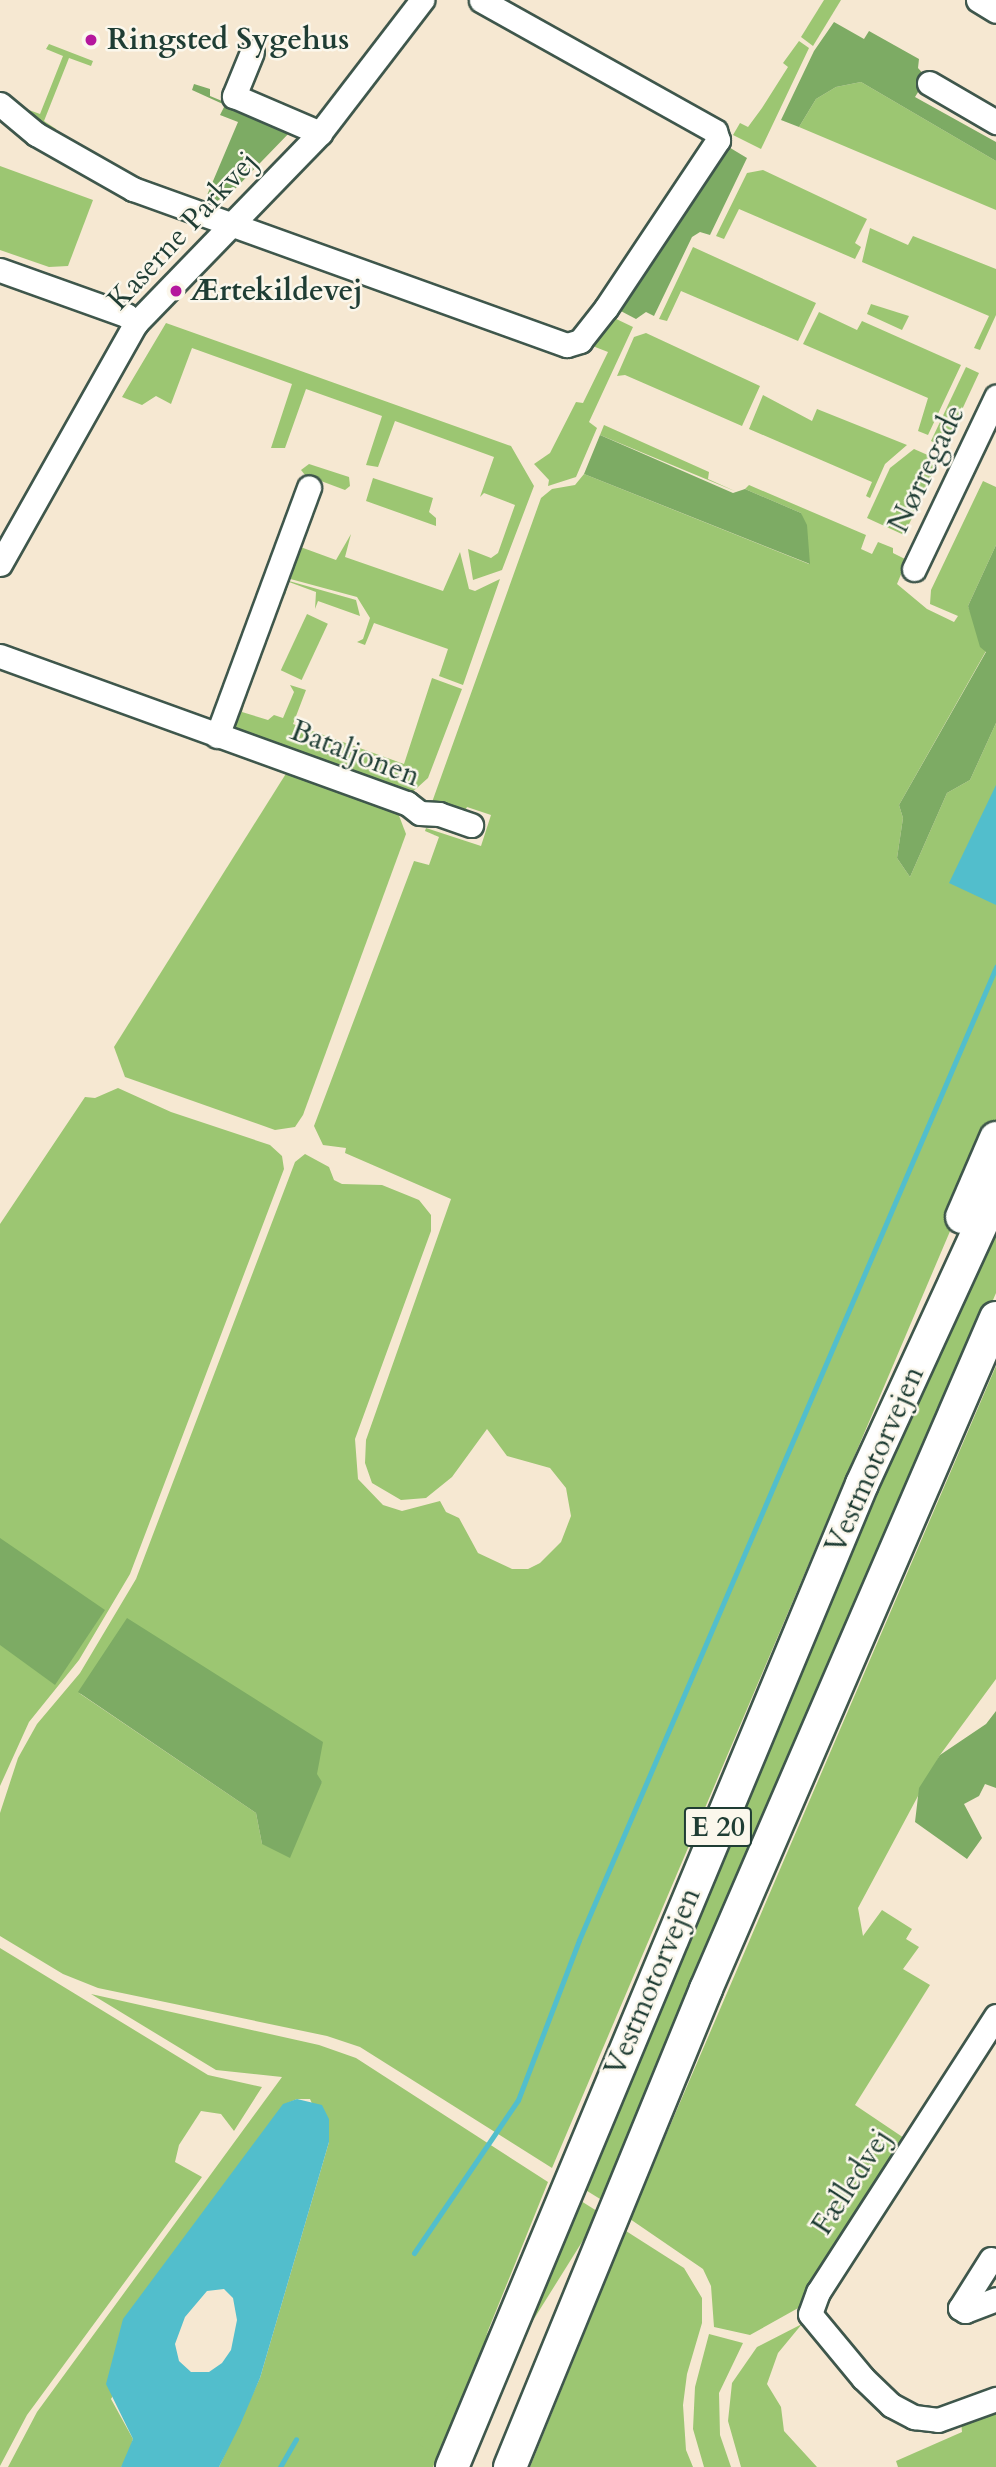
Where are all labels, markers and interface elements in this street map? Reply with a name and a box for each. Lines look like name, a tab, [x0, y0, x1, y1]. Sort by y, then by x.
place label: Ringsted Sygehus	[107, 22, 349, 58]
marker: Ringsted Sygehus	[81, 30, 101, 50]
street label: Kaserne Parkvej	[100, 144, 266, 318]
place label: Ærtekildevej	[190, 273, 363, 309]
marker: Ærtekildevej	[168, 283, 184, 299]
street label: Nørregade	[881, 399, 973, 539]
street label: Bataljonen	[285, 713, 425, 795]
street label: Vestmotorvejen	[818, 1361, 932, 1559]
road number: E 20	[683, 1802, 753, 1852]
street label: Vestmotorvejen	[597, 1882, 709, 2082]
street label: Fælledvej	[804, 2122, 900, 2242]

